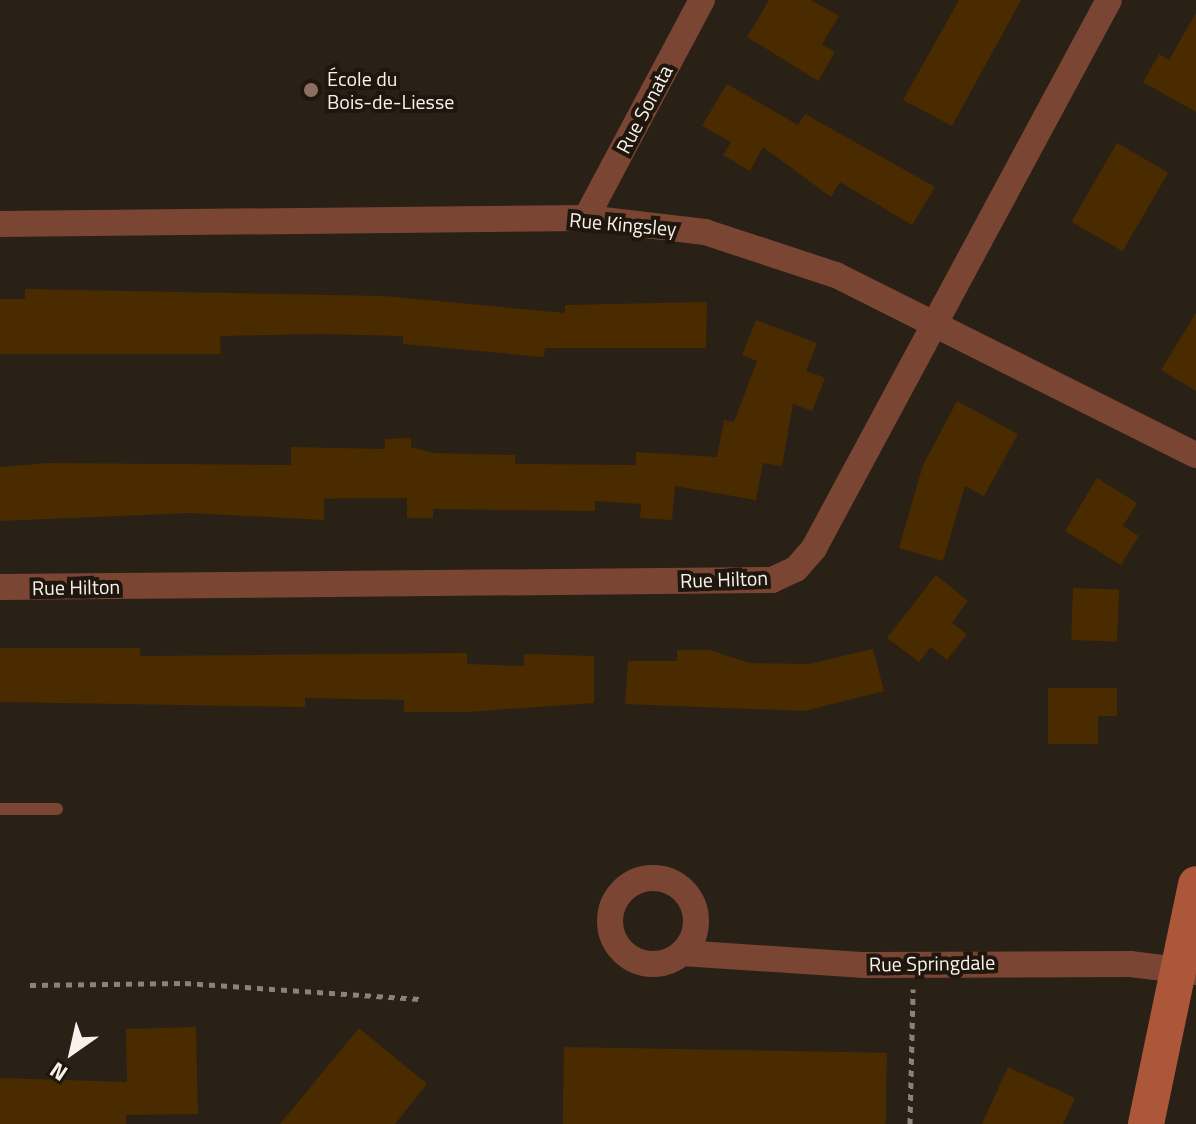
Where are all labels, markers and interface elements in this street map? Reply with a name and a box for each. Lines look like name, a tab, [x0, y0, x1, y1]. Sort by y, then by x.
street label: Rue Sonata	[611, 61, 677, 157]
place label: École du Bois-de-Liesse	[327, 66, 454, 113]
marker: École du Bois-de-Liesse	[302, 81, 320, 99]
street label: Rue Kingsley	[568, 207, 678, 241]
street label: Rue Hilton	[680, 565, 768, 593]
street label: Rue Hilton	[32, 574, 120, 600]
street label: Rue Springdale	[869, 950, 995, 976]
north arrow	[32, 1012, 112, 1092]
text: N	[43, 1054, 74, 1090]

